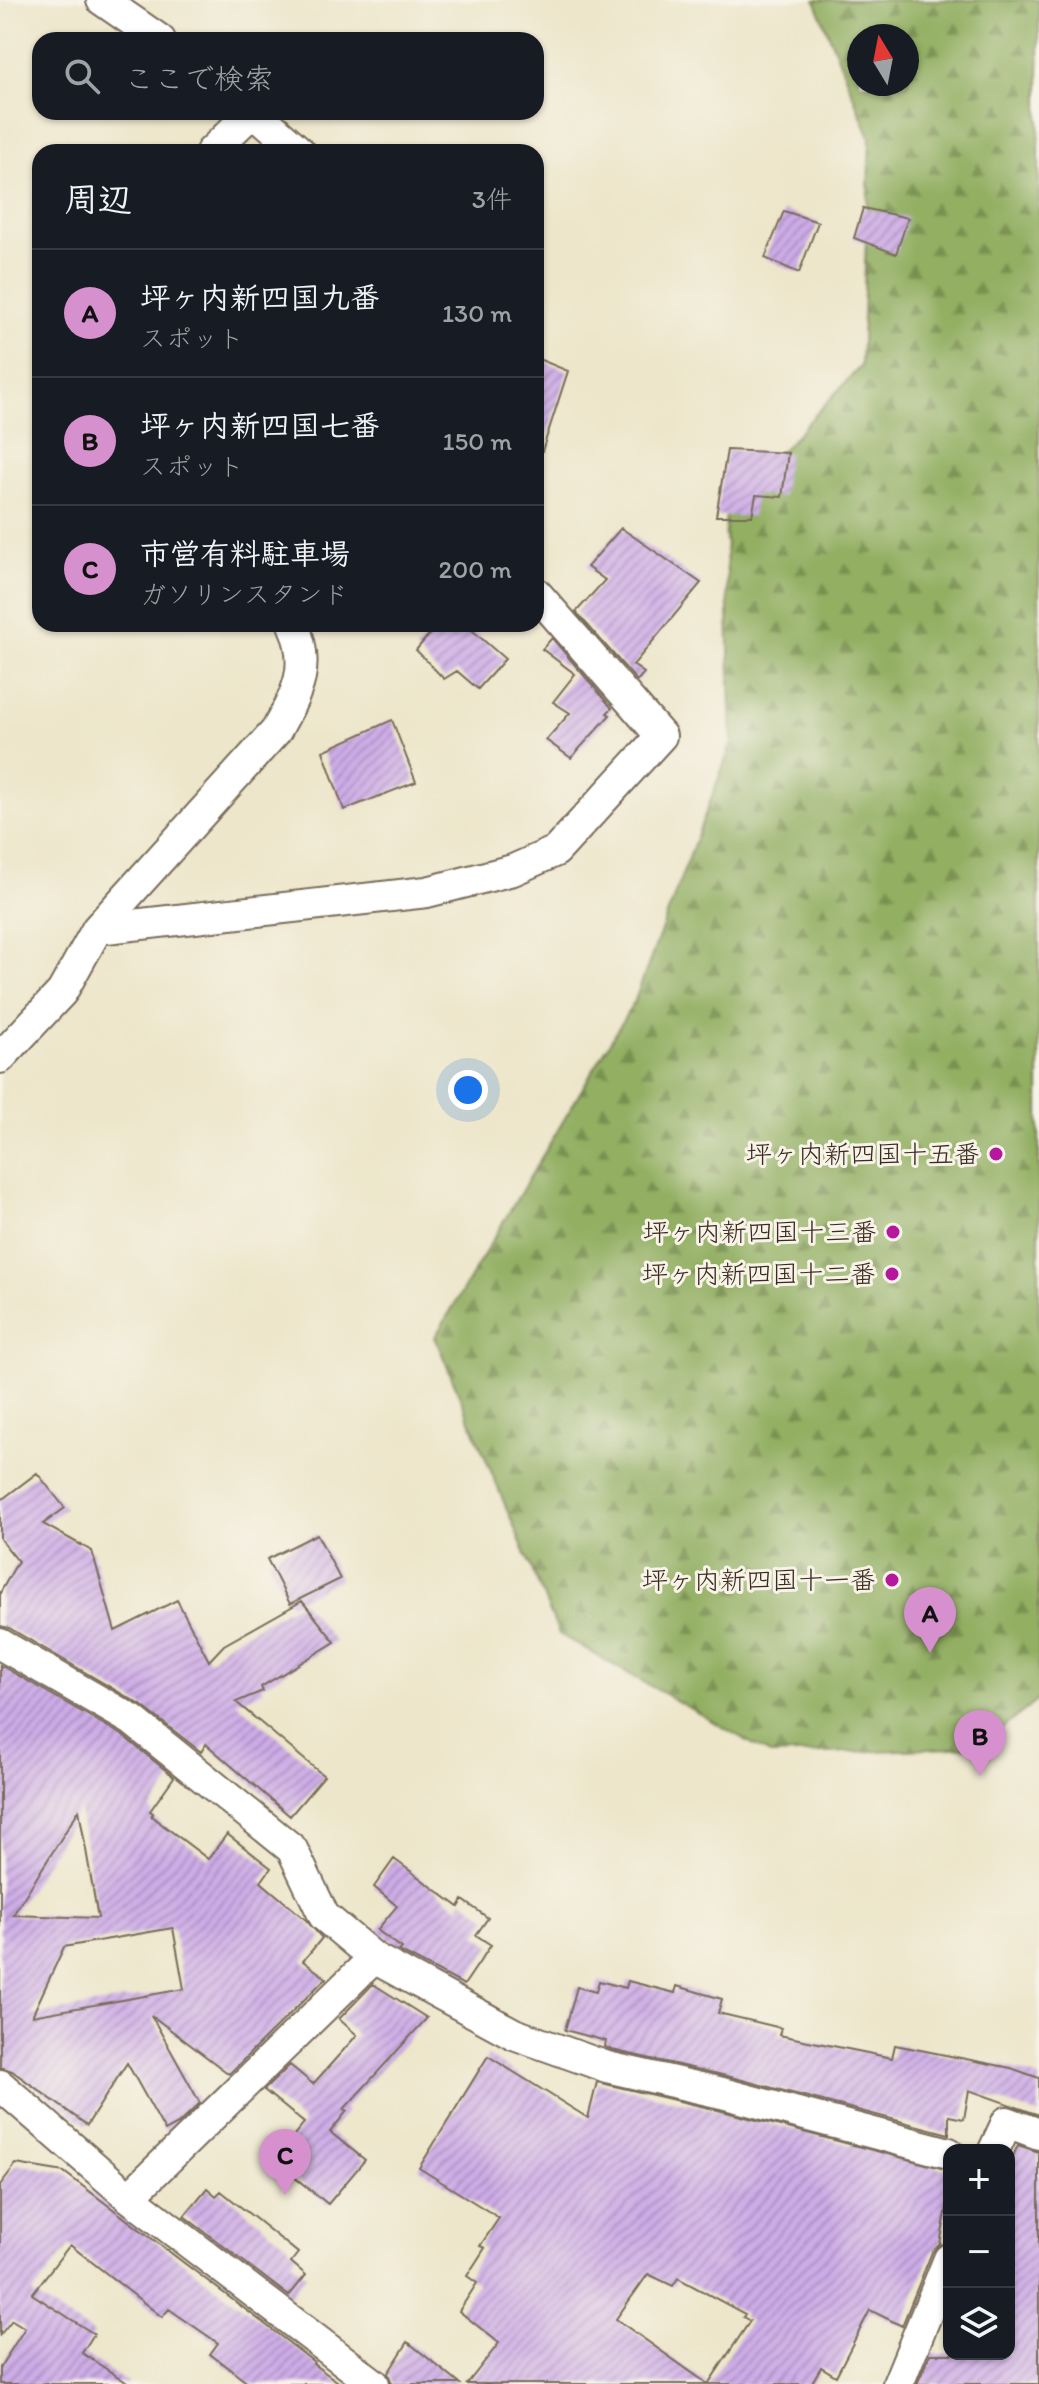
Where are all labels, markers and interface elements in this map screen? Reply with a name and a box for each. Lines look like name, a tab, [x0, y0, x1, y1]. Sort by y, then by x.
north arrow	[847, 24, 919, 96]
search box	[32, 32, 544, 120]
icon: search	[60, 54, 104, 98]
text: ここで検索	[124, 60, 274, 97]
text: 周辺	[64, 179, 132, 220]
text: 3件	[472, 183, 512, 215]
text: 坪ヶ内新四国九番	[140, 279, 380, 316]
text: A	[82, 297, 98, 329]
text: 130 m	[442, 297, 512, 329]
text: スポット	[140, 322, 244, 354]
text: 坪ヶ内新四国七番	[140, 407, 380, 444]
text: B	[82, 425, 98, 457]
text: 150 m	[443, 425, 512, 457]
text: スポット	[140, 450, 244, 482]
text: 市営有料駐車場	[140, 535, 350, 572]
text: C	[82, 553, 98, 585]
text: 200 m	[439, 553, 512, 585]
text: ガソリンスタンド	[140, 578, 349, 610]
your location	[448, 1070, 488, 1110]
place label: 坪ヶ内新四国十五番	[746, 1138, 980, 1170]
marker: 坪ヶ内新四国十五番	[987, 1145, 1005, 1163]
place label: 坪ヶ内新四国十三番	[643, 1216, 877, 1248]
marker: 坪ヶ内新四国十三番	[884, 1223, 902, 1241]
place label: 坪ヶ内新四国十二番	[642, 1258, 876, 1290]
marker: 坪ヶ内新四国十二番	[883, 1265, 901, 1283]
place label: 坪ヶ内新四国十一番	[642, 1564, 876, 1596]
marker: 坪ヶ内新四国十一番	[883, 1571, 901, 1589]
pin: A	[904, 1587, 956, 1653]
pin: B	[954, 1710, 1006, 1776]
pin: C	[259, 2129, 311, 2195]
map controls	[943, 2144, 1015, 2360]
button: +	[943, 2144, 1015, 2216]
button: −	[943, 2216, 1015, 2288]
button: layers	[943, 2288, 1015, 2360]

